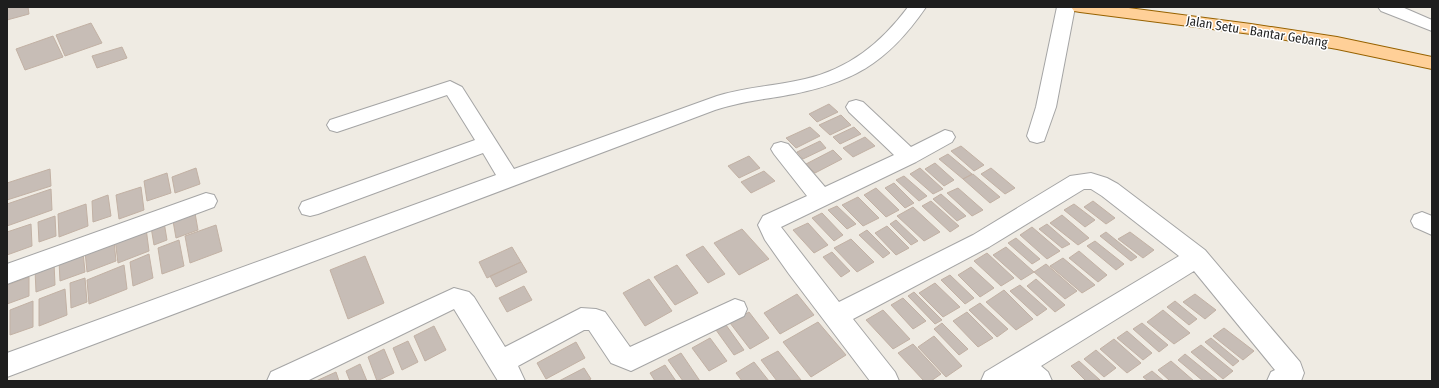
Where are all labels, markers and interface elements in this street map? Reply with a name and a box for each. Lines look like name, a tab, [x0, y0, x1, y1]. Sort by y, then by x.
street label: Jalan Setu - Bantar Gebang	[1185, 13, 1329, 50]

